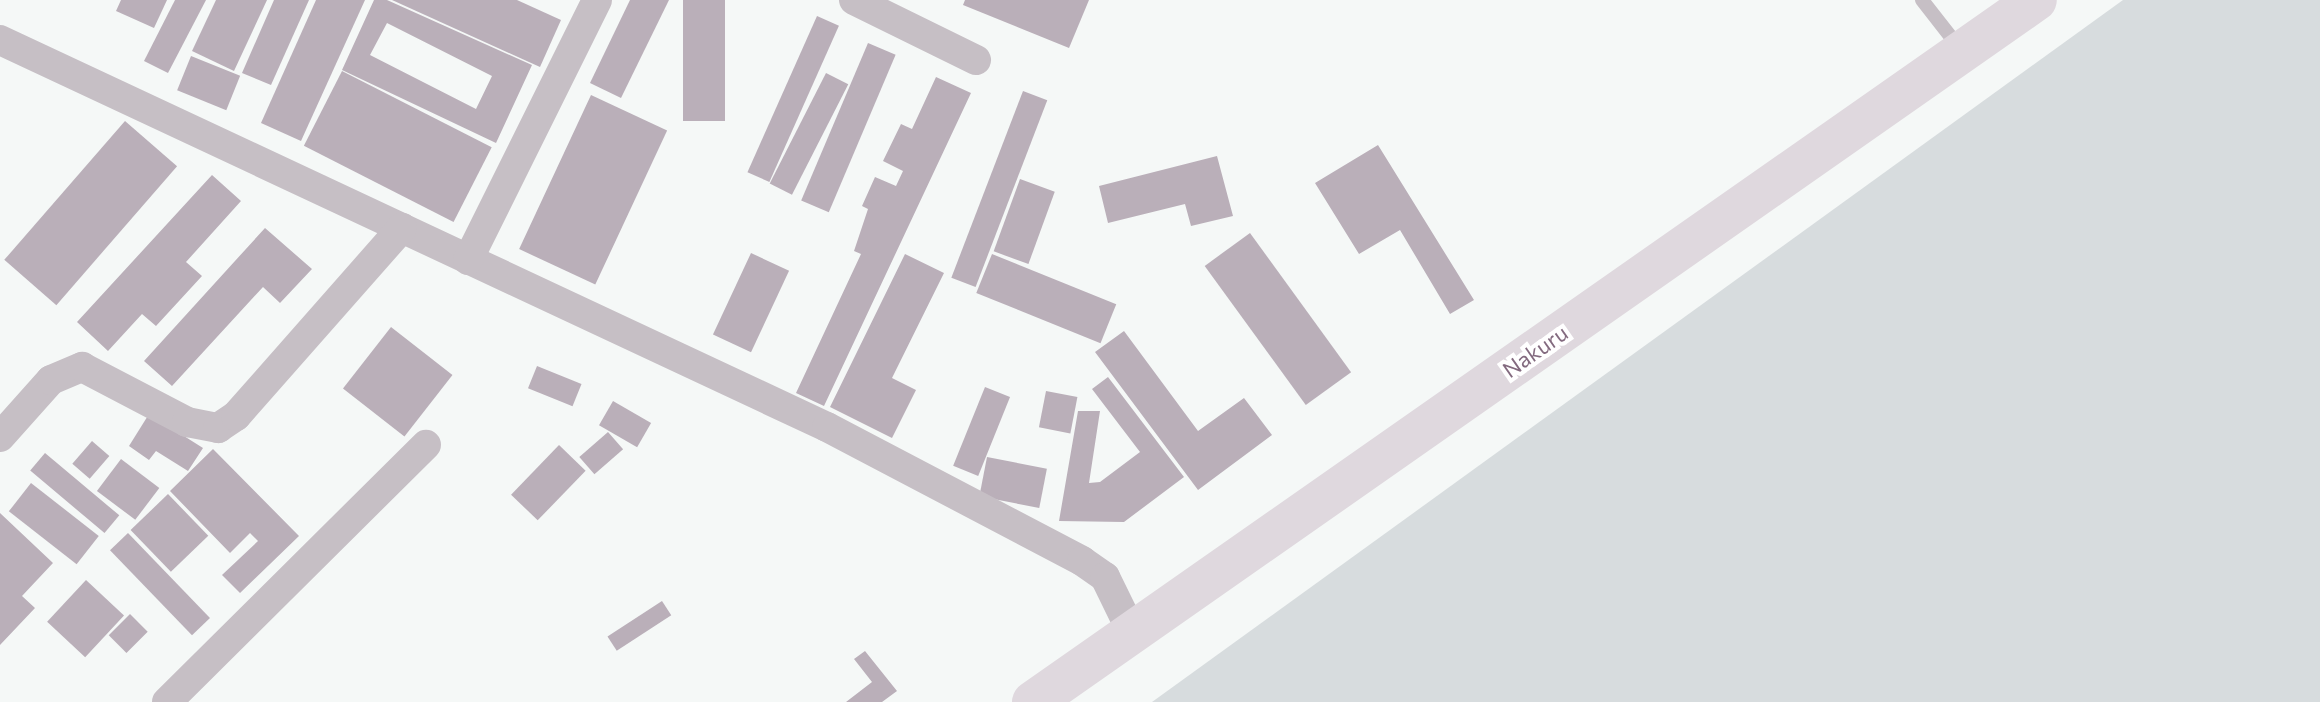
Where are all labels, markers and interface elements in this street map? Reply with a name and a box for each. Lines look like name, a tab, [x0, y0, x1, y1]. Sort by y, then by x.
street label: Nakuru	[1497, 319, 1573, 383]

